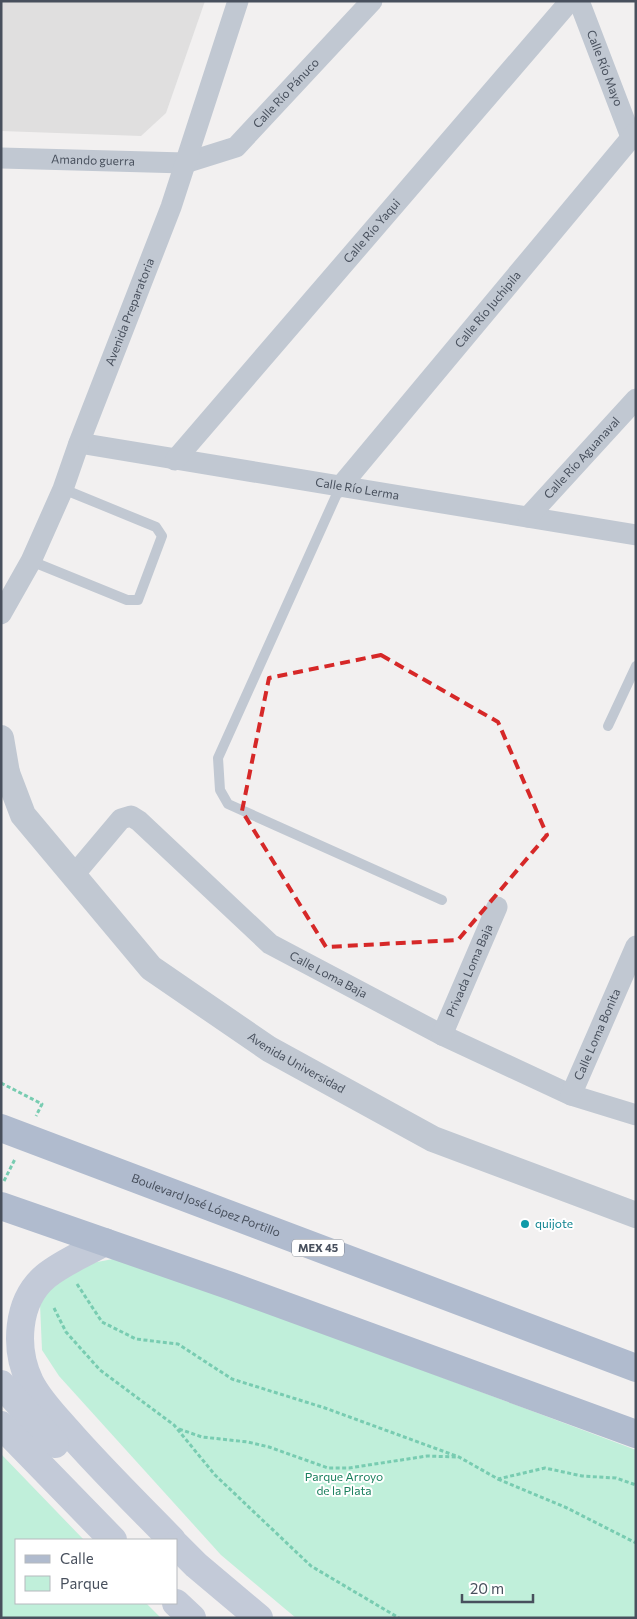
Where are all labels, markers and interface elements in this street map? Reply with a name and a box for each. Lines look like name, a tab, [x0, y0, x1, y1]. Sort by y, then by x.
street label: Calle Río Mayo	[585, 28, 627, 108]
street label: Calle Río Pánuco	[249, 55, 321, 130]
street label: Amando guerra	[51, 151, 135, 168]
street label: Calle Río Yaqui	[340, 196, 403, 265]
street label: Avenida Preparatoria	[102, 256, 156, 368]
street label: Calle Río Juchipila	[451, 268, 523, 350]
street label: Calle Río Aguanaval	[540, 414, 622, 501]
street label: Calle Río Lerma	[314, 474, 400, 502]
street label: Privada Loma Baja	[443, 922, 495, 1019]
street label: Calle Loma Baja	[288, 948, 370, 1000]
street label: Calle Loma Bonita	[570, 986, 623, 1082]
street label: Avenida Universidad	[246, 1029, 348, 1095]
street label: Boulevard José López Portillo	[130, 1170, 283, 1239]
place label: quijote	[535, 1216, 573, 1230]
marker: quijote	[519, 1218, 531, 1230]
road number: MEX 45	[292, 1240, 344, 1256]
park label: Parque Arroyo de la Plata	[305, 1469, 383, 1497]
legend	[15, 1539, 178, 1604]
text: Calle	[60, 1549, 94, 1567]
scale bar	[462, 1572, 533, 1604]
text: Parque	[60, 1574, 108, 1592]
text: 20 m	[470, 1579, 504, 1597]

